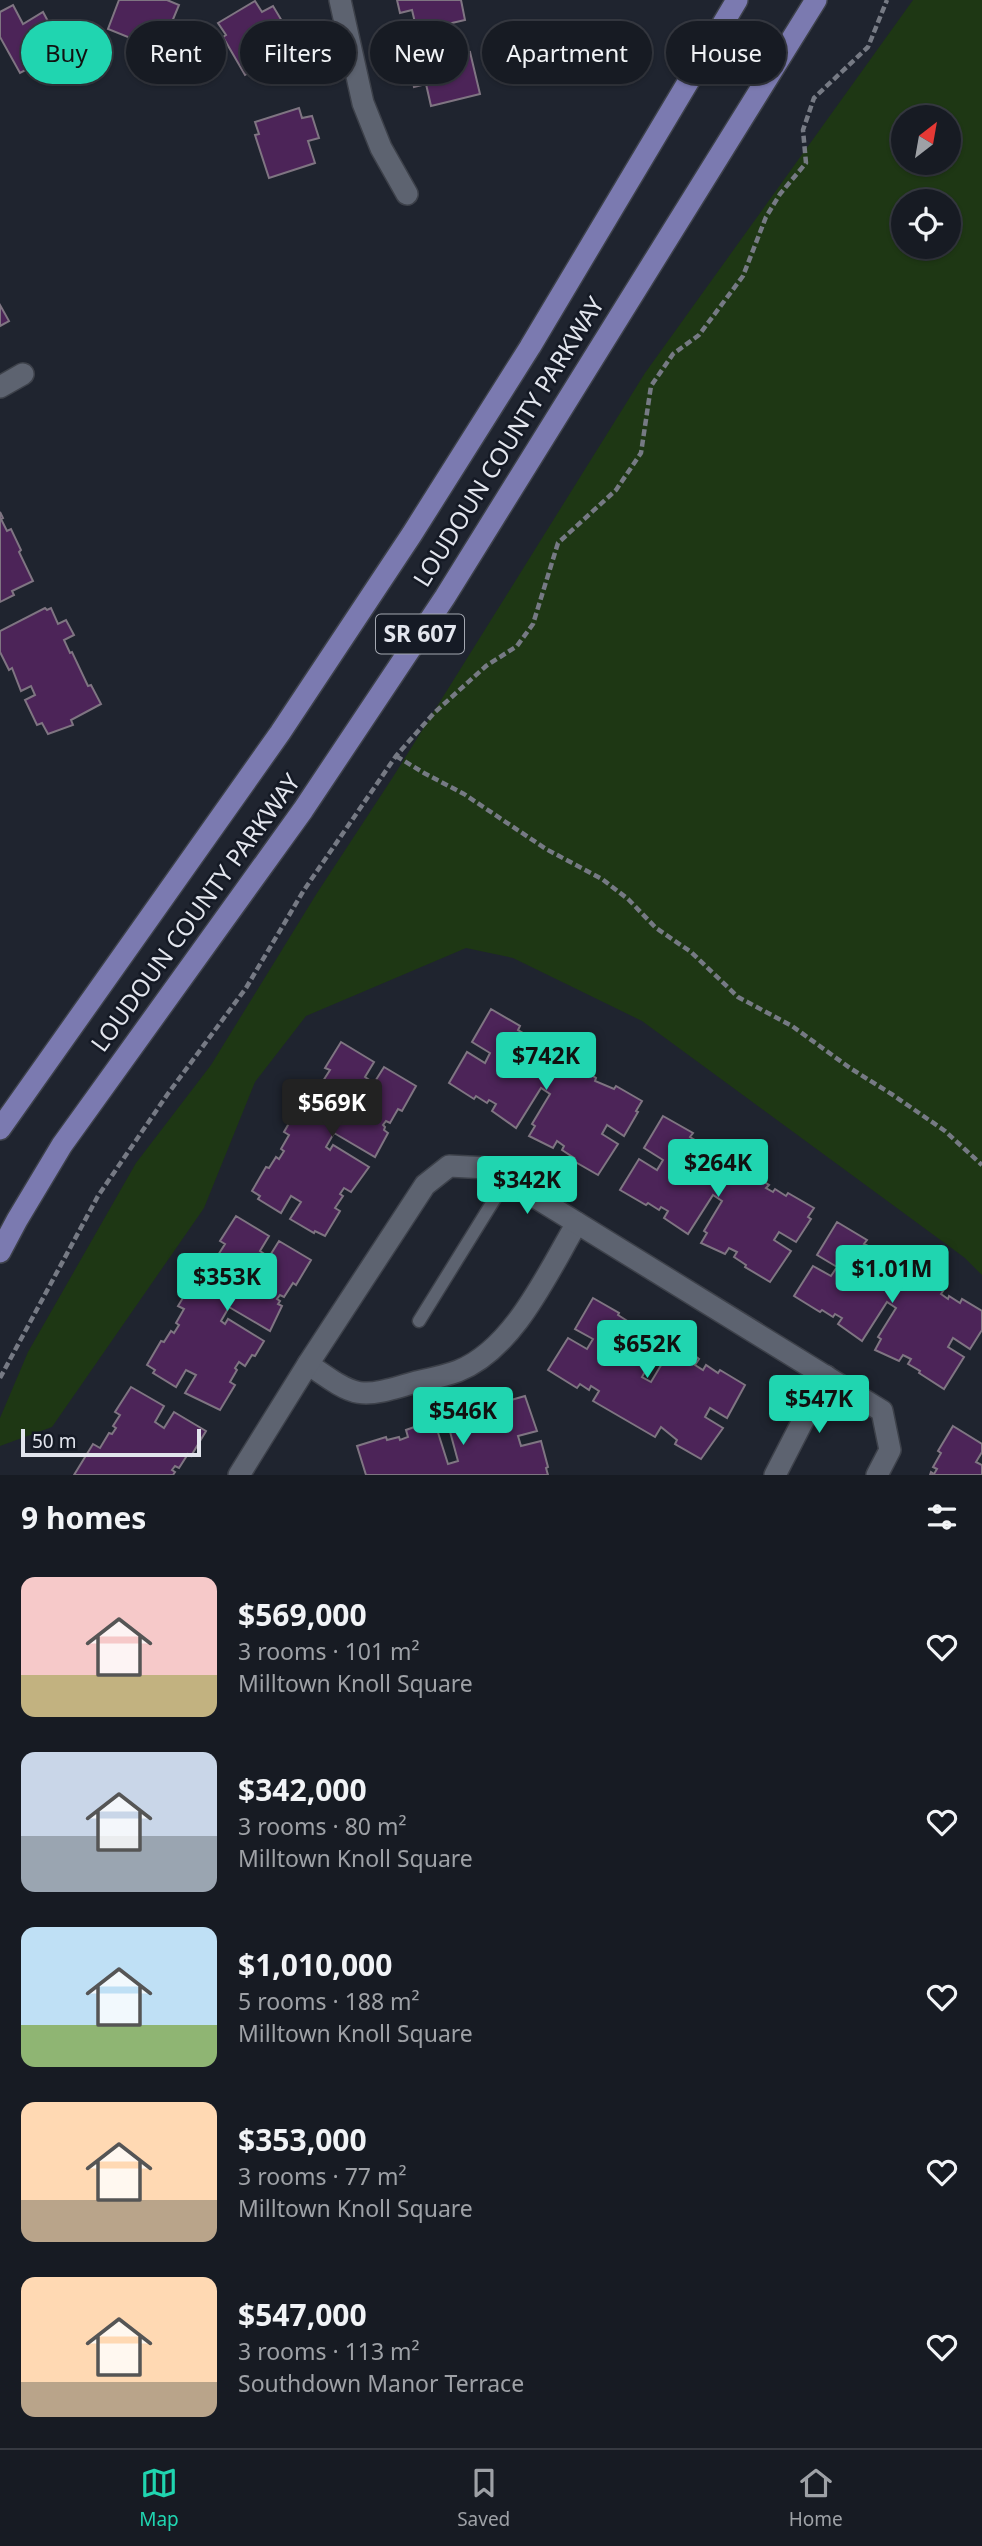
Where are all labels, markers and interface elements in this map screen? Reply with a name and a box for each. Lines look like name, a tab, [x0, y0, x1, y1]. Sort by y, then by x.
chip: Buy	[21, 21, 112, 84]
chip: Rent	[126, 21, 226, 84]
chip: Filters	[240, 21, 356, 84]
chip: New	[370, 21, 468, 84]
chip: Apartment	[482, 21, 652, 84]
chip: House	[666, 21, 786, 84]
north arrow	[891, 105, 961, 175]
map controls	[891, 105, 961, 259]
button: locate	[891, 189, 961, 259]
street label: LOUDOUN COUNTY PARKWAY	[405, 289, 611, 593]
road number: SR 607	[376, 614, 464, 654]
street label: LOUDOUN COUNTY PARKWAY	[83, 766, 307, 1058]
pin: $742K	[497, 1032, 595, 1092]
text: $742K	[512, 1039, 580, 1071]
pin: $569K	[283, 1080, 381, 1139]
text: $569K	[298, 1086, 366, 1118]
pin: $264K	[669, 1140, 767, 1199]
text: $264K	[684, 1146, 752, 1178]
pin: $342K	[478, 1156, 576, 1216]
text: $342K	[493, 1163, 561, 1195]
pin: $1.01M	[835, 1246, 949, 1305]
text: $1.01M	[852, 1252, 932, 1284]
pin: $353K	[178, 1254, 276, 1313]
text: $353K	[193, 1260, 261, 1292]
pin: $652K	[598, 1320, 696, 1380]
text: $652K	[613, 1327, 681, 1359]
pin: $547K	[770, 1376, 868, 1435]
text: $547K	[785, 1382, 853, 1414]
pin: $546K	[414, 1388, 512, 1447]
text: $546K	[429, 1394, 497, 1426]
scale bar	[21, 1426, 201, 1458]
text: 50 m	[32, 1428, 76, 1454]
text: 9 homes	[21, 1497, 146, 1538]
icon: filters	[923, 1498, 961, 1536]
text: $569,000	[238, 1594, 367, 1635]
icon: home	[77, 1605, 161, 1689]
icon: heart	[923, 1628, 961, 1666]
text: 3 rooms · 101 m²	[238, 1635, 420, 1667]
text: Milltown Knoll Square	[238, 1667, 473, 1699]
text: $342,000	[238, 1769, 367, 1810]
icon: home	[77, 1780, 161, 1864]
icon: heart	[923, 1803, 961, 1841]
text: 3 rooms · 80 m²	[238, 1810, 407, 1842]
text: Milltown Knoll Square	[238, 1842, 473, 1874]
text: $1,010,000	[238, 1944, 392, 1985]
icon: home	[77, 1955, 161, 2039]
icon: heart	[923, 1978, 961, 2016]
text: 5 rooms · 188 m²	[238, 1985, 420, 2017]
text: Milltown Knoll Square	[238, 2017, 473, 2049]
text: $353,000	[238, 2119, 367, 2160]
icon: home	[77, 2130, 161, 2214]
icon: heart	[923, 2153, 961, 2191]
text: 3 rooms · 77 m²	[238, 2160, 407, 2192]
text: Milltown Knoll Square	[238, 2192, 473, 2224]
text: $547,000	[238, 2294, 367, 2335]
icon: home	[77, 2305, 161, 2389]
icon: heart	[923, 2328, 961, 2366]
text: 3 rooms · 113 m²	[238, 2335, 420, 2367]
text: Southdown Manor Terrace	[238, 2367, 524, 2399]
tab: Map	[139, 2464, 179, 2532]
tab: Saved	[457, 2464, 510, 2532]
tab: Home	[789, 2464, 843, 2532]

